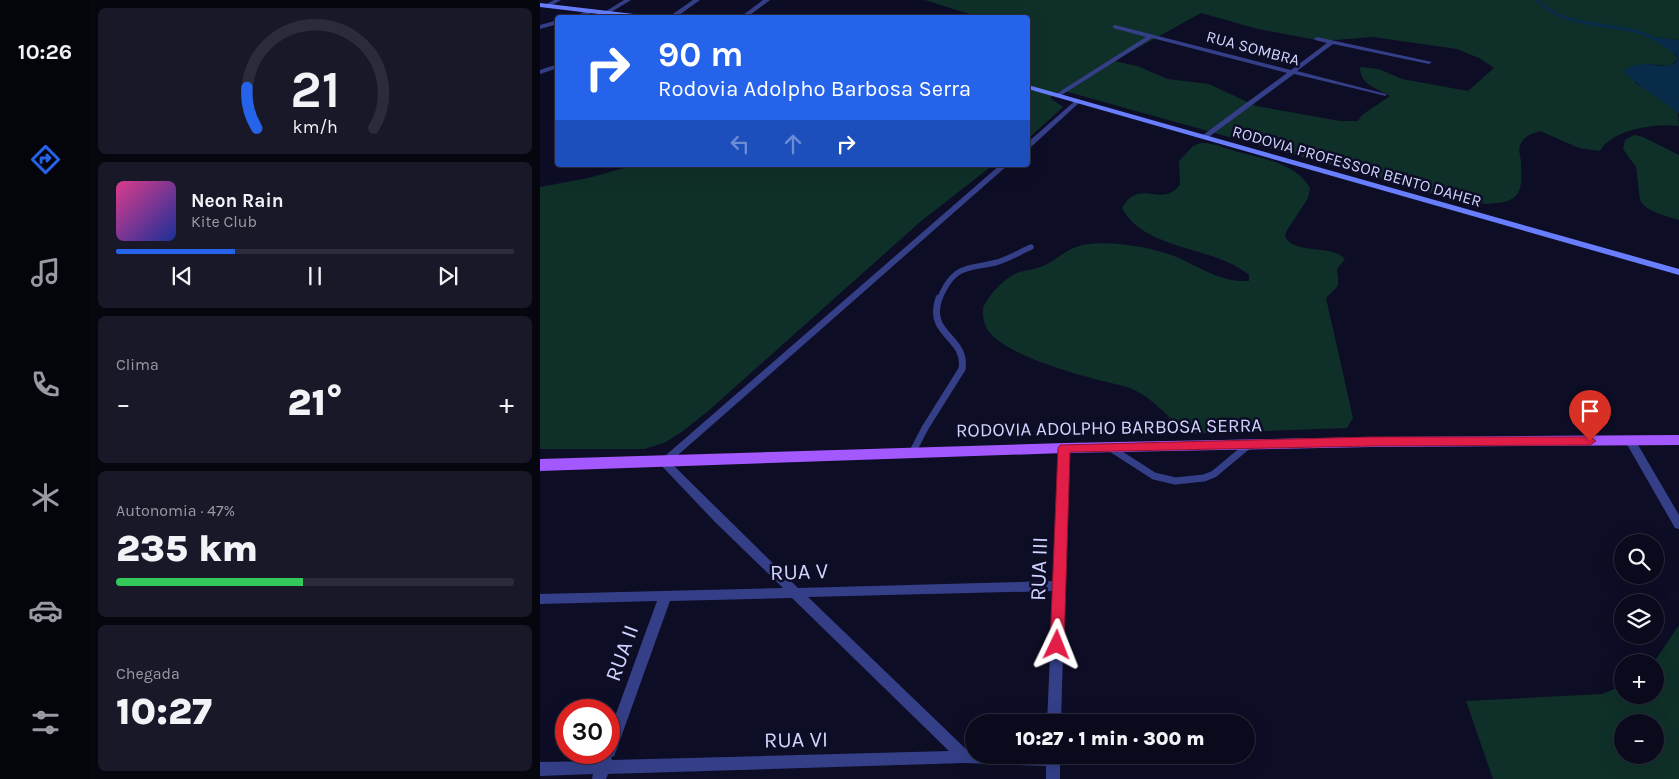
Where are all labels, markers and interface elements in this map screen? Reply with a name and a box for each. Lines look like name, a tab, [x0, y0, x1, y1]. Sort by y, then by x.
street label: RUA SOMBRA	[1204, 26, 1302, 70]
text: 90 m	[658, 34, 744, 75]
icon: right	[575, 35, 640, 100]
text: 10:26	[18, 39, 72, 65]
text: 21	[290, 59, 340, 120]
text: Rodovia Adolpho Barbosa Serra	[658, 76, 971, 102]
text: km/h	[292, 117, 338, 138]
street label: RODOVIA PROFESSOR BENTO DAHER	[1230, 121, 1484, 211]
icon: left	[726, 130, 754, 158]
icon: ahead	[779, 130, 807, 158]
icon: right	[832, 130, 860, 158]
icon: directions	[28, 142, 63, 177]
text: Neon Rain	[191, 190, 284, 212]
text: Kite Club	[191, 212, 257, 231]
icon: music	[28, 255, 63, 290]
icon: previous	[168, 262, 196, 290]
icon: pause	[301, 262, 329, 290]
icon: next	[434, 262, 462, 290]
text: Clima	[116, 355, 159, 374]
icon: phone	[28, 367, 63, 402]
text: 21°	[287, 380, 343, 425]
text: −	[116, 387, 131, 420]
text: +	[499, 387, 514, 420]
pin	[1569, 390, 1611, 441]
icon: arrive	[1576, 397, 1604, 425]
street label: RODOVIA ADOLPHO BARBOSA SERRA	[956, 414, 1262, 442]
icon: climate	[28, 480, 63, 515]
text: Autonomia · 47%	[116, 501, 235, 520]
text: 235 km	[116, 526, 258, 571]
map controls	[1614, 534, 1664, 764]
button: search	[1614, 534, 1664, 584]
street label: RUA III	[1025, 536, 1053, 602]
street label: RUA V	[770, 558, 828, 586]
icon: car	[28, 593, 63, 628]
button: layers	[1614, 594, 1664, 644]
position arrow	[1030, 618, 1082, 670]
street label: RUA II	[600, 621, 644, 685]
button: +	[1614, 654, 1664, 704]
text: Chegada	[116, 664, 180, 683]
text: 10:27	[116, 689, 212, 734]
speed limit sign: 30	[555, 699, 620, 764]
icon: filters	[28, 705, 63, 740]
button: −	[1614, 714, 1664, 764]
street label: RUA VI	[764, 726, 828, 754]
text: 10:27 · 1 min · 300 m	[1015, 728, 1205, 750]

